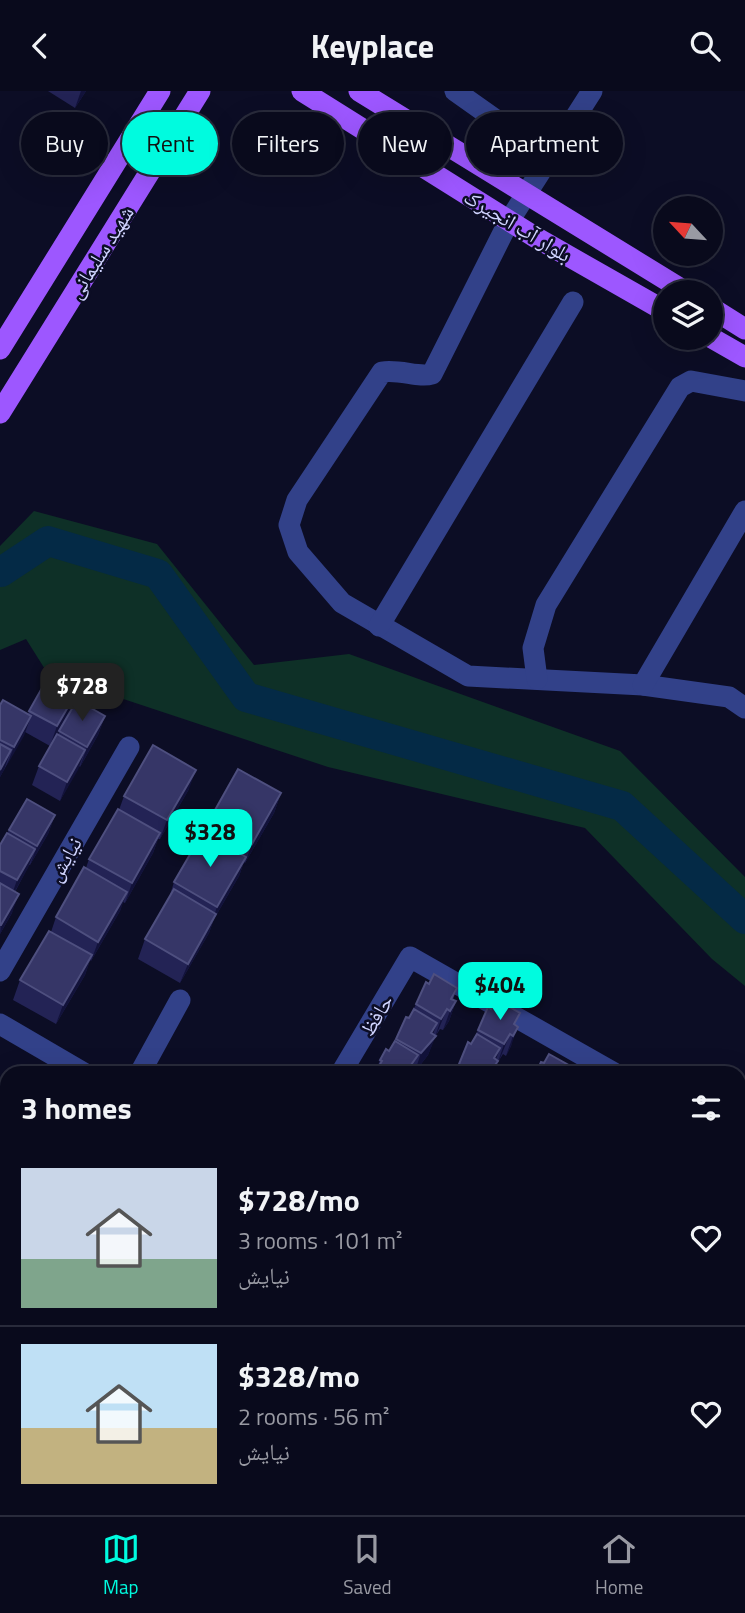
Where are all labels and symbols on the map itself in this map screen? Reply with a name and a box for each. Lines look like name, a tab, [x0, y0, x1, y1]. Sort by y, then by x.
street label: بلوار آب انجیرک	[458, 180, 578, 270]
north arrow	[653, 196, 723, 266]
street label: شهید سلیمانی	[59, 199, 141, 305]
pin: $728	[41, 663, 123, 723]
pin: $328	[169, 809, 251, 869]
street label: نیایش	[38, 831, 90, 887]
pin: $404	[459, 963, 541, 1022]
street label: حافظ	[351, 988, 401, 1042]

